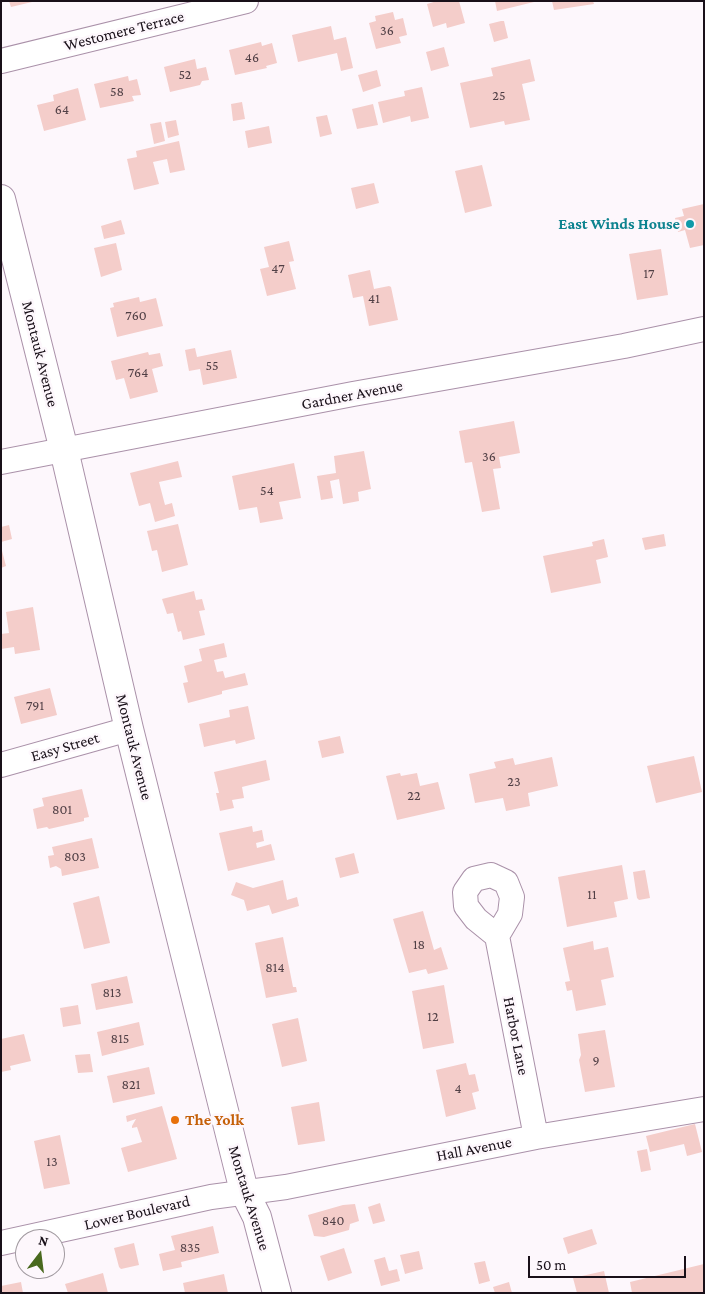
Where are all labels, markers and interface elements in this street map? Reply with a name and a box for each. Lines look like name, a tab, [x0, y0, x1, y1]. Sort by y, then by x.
street label: Westomere Terrace	[62, 7, 186, 55]
house number: 36	[380, 23, 394, 39]
house number: 46	[245, 50, 259, 66]
house number: 52	[179, 67, 191, 83]
house number: 58	[110, 84, 124, 100]
house number: 25	[492, 88, 506, 104]
house number: 64	[55, 102, 69, 118]
place label: East Winds House	[558, 214, 680, 234]
marker: East Winds House	[684, 218, 696, 230]
house number: 47	[271, 261, 285, 277]
house number: 17	[643, 266, 655, 282]
house number: 41	[368, 291, 380, 307]
street label: Montauk Avenue	[18, 299, 62, 409]
house number: 760	[125, 308, 147, 324]
house number: 55	[205, 358, 219, 374]
house number: 764	[128, 365, 148, 381]
street label: Gardner Avenue	[300, 376, 404, 414]
house number: 36	[482, 449, 496, 465]
house number: 54	[260, 483, 274, 499]
street label: Montauk Avenue	[112, 692, 156, 802]
house number: 791	[26, 698, 44, 714]
street label: Easy Street	[29, 728, 101, 766]
house number: 23	[507, 774, 521, 790]
house number: 22	[407, 788, 421, 804]
house number: 801	[52, 802, 72, 818]
house number: 803	[64, 849, 86, 865]
house number: 11	[587, 887, 597, 903]
house number: 18	[413, 937, 425, 953]
house number: 814	[265, 960, 285, 976]
house number: 813	[103, 985, 121, 1001]
street label: Harbor Lane	[499, 995, 533, 1077]
house number: 12	[427, 1009, 439, 1025]
house number: 815	[111, 1031, 129, 1047]
house number: 9	[592, 1053, 600, 1069]
house number: 821	[122, 1077, 140, 1093]
house number: 4	[454, 1081, 462, 1097]
place label: The Yolk	[185, 1110, 244, 1130]
marker: The Yolk	[169, 1114, 181, 1126]
street label: Hall Avenue	[435, 1132, 513, 1166]
street label: Montauk Avenue	[224, 1143, 274, 1253]
house number: 13	[46, 1154, 58, 1170]
street label: Lower Boulevard	[82, 1191, 192, 1235]
house number: 840	[322, 1213, 344, 1229]
north arrow	[15, 1229, 65, 1279]
text: N	[37, 1232, 50, 1249]
house number: 835	[180, 1240, 200, 1256]
scale bar	[530, 1246, 688, 1278]
text: 50 m	[536, 1257, 566, 1273]

